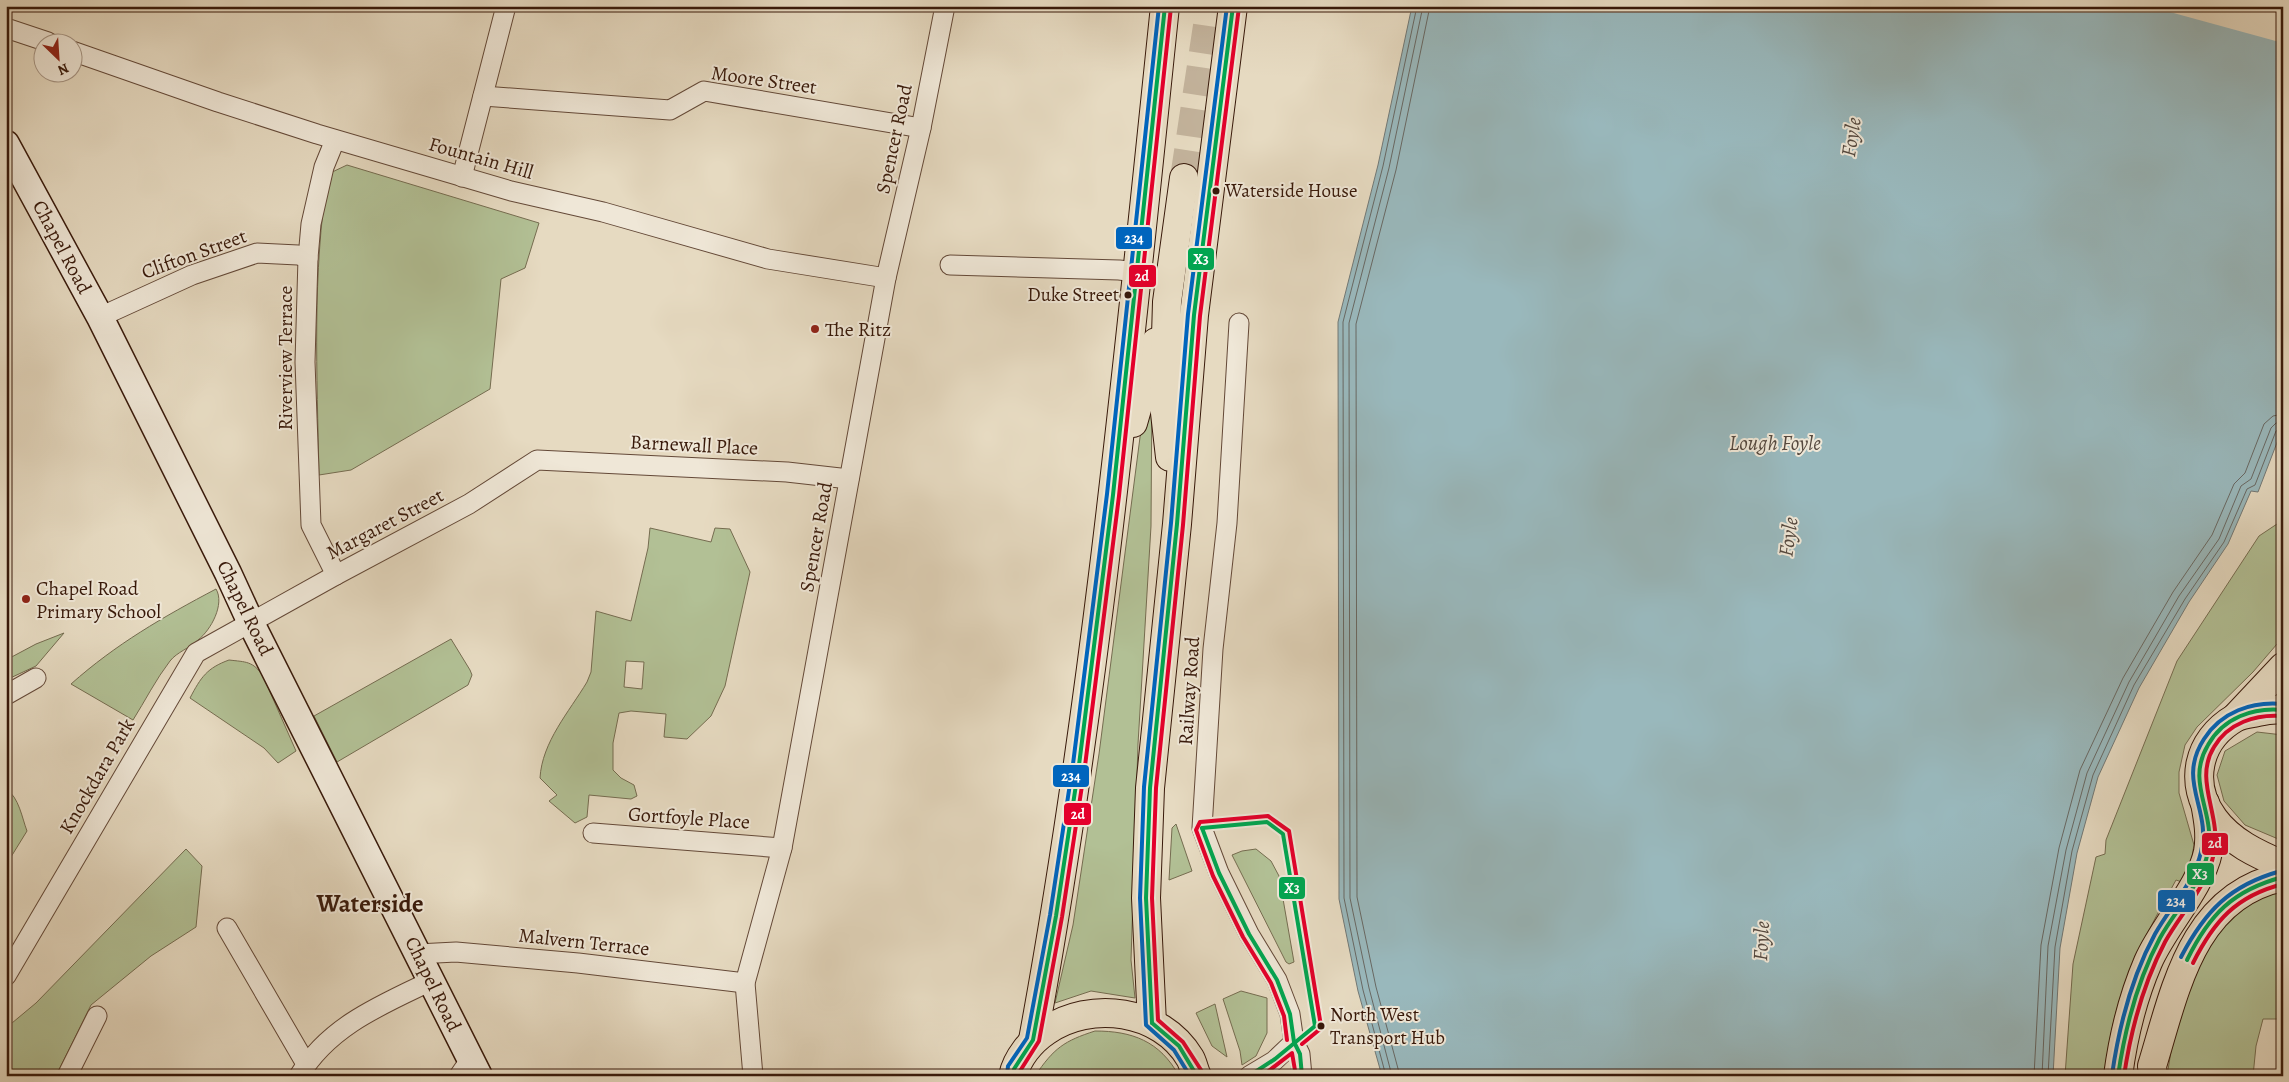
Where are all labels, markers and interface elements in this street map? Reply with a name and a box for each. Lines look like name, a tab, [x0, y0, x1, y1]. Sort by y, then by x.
north arrow	[32, 32, 82, 82]
text: N	[55, 59, 72, 80]
street label: Moore Street	[710, 59, 819, 101]
street label: Spencer Road	[869, 81, 919, 196]
water label: Foyle	[1834, 115, 1868, 159]
street label: Fountain Hill	[425, 130, 537, 186]
place label: Waterside House	[1224, 178, 1357, 204]
marker: Waterside House	[1211, 186, 1221, 196]
street label: Chapel Road	[26, 195, 98, 299]
street label: Clifton Street	[138, 222, 251, 286]
line badge: 234	[1115, 226, 1153, 250]
text: 234	[1124, 229, 1144, 248]
line badge: X3	[1187, 247, 1215, 271]
text: X3	[1193, 250, 1209, 269]
line badge: 2d	[1128, 264, 1157, 288]
text: 2d	[1135, 267, 1150, 286]
place label: Duke Street	[1027, 282, 1119, 308]
street label: Riverview Terrace	[272, 285, 299, 430]
marker: Duke Street	[1123, 290, 1133, 300]
place label: The Ritz	[825, 316, 891, 343]
marker: The Ritz	[809, 323, 821, 335]
street label: Barnewall Place	[629, 428, 759, 462]
water label: Lough Foyle	[1729, 429, 1821, 457]
street label: Spencer Road	[793, 480, 839, 594]
street label: Margaret Street	[322, 482, 449, 566]
water label: Foyle	[1771, 515, 1805, 559]
street label: Chapel Road	[210, 556, 280, 660]
place label: Chapel Road Primary School	[36, 575, 161, 625]
marker: Chapel Road Primary School	[20, 593, 32, 605]
street label: Railway Road	[1172, 635, 1206, 746]
street label: Knockdara Park	[53, 713, 141, 839]
line badge: 234	[1052, 764, 1090, 788]
text: 234	[1061, 767, 1081, 786]
street label: Gortfoyle Place	[627, 800, 751, 836]
line badge: 2d	[1063, 802, 1092, 826]
text: 2d	[1071, 805, 1086, 824]
line badge: 2d	[2201, 832, 2229, 856]
text: 2d	[2208, 834, 2223, 853]
line badge: X3	[2186, 862, 2215, 886]
text: X3	[2192, 865, 2208, 884]
line badge: X3	[1278, 876, 1306, 900]
text: X3	[1284, 879, 1300, 898]
district label: Waterside	[316, 887, 423, 921]
line badge: 234	[2157, 889, 2196, 913]
text: 234	[2166, 892, 2186, 911]
water label: Foyle	[1746, 920, 1776, 962]
street label: Malvern Terrace	[517, 922, 651, 962]
street label: Chapel Road	[398, 932, 468, 1036]
place label: North West Transport Hub	[1330, 1002, 1445, 1051]
marker: North West Transport Hub	[1316, 1021, 1326, 1031]

